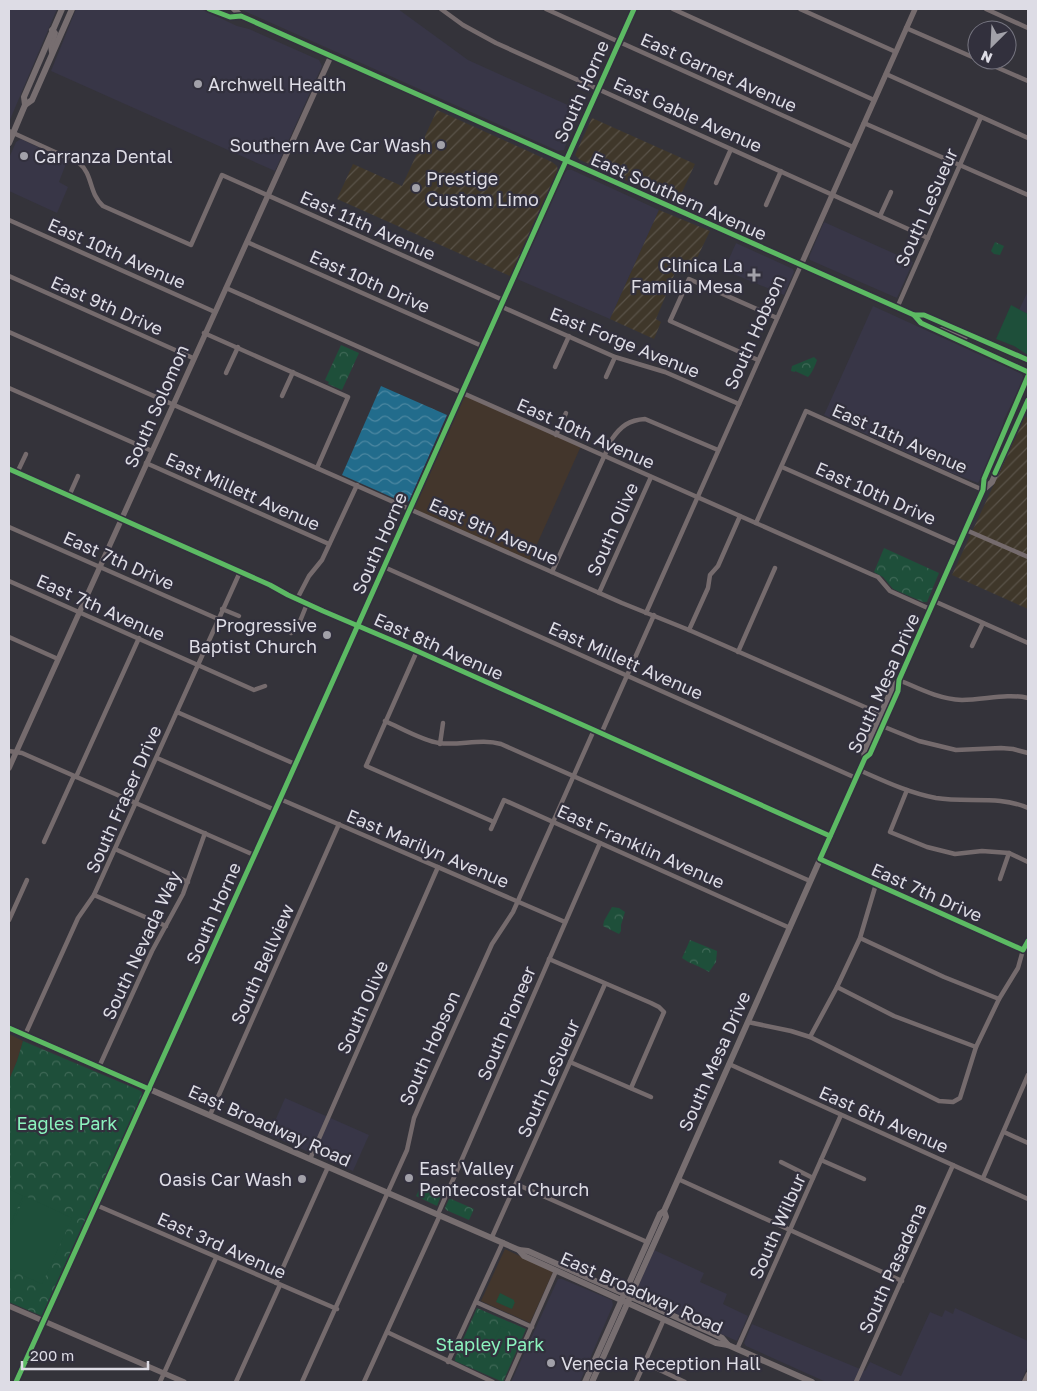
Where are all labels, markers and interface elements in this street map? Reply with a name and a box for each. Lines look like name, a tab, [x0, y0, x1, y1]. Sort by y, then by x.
north arrow	[967, 20, 1017, 70]
street label: East Garnet Avenue	[637, 28, 801, 116]
street label: South Horne	[549, 37, 613, 145]
text: N	[978, 47, 995, 67]
street label: East Gable Avenue	[610, 71, 766, 157]
place label: Archwell Health	[208, 73, 346, 95]
marker: Archwell Health	[192, 78, 204, 90]
place label: Southern Ave Car Wash	[230, 134, 431, 156]
marker: Southern Ave Car Wash	[435, 139, 447, 151]
street label: South LeSueur	[890, 144, 962, 270]
place label: Carranza Dental	[34, 145, 173, 167]
street label: East Southern Avenue	[588, 147, 770, 245]
marker: Carranza Dental	[18, 150, 30, 162]
place label: Prestige Custom Limo	[426, 167, 539, 210]
marker: Prestige Custom Limo	[410, 182, 422, 194]
street label: East 11th Avenue	[297, 185, 439, 265]
street label: East 10th Avenue	[45, 213, 189, 293]
street label: East 10th Drive	[306, 245, 434, 317]
place label: Clinica La Familia Mesa	[631, 254, 743, 297]
marker: Clinica La Familia Mesa	[747, 268, 761, 282]
street label: East 9th Drive	[47, 270, 167, 340]
street label: South Hobson	[719, 271, 789, 393]
street label: East Forge Avenue	[547, 302, 703, 382]
street label: South Solomon	[119, 341, 193, 471]
street label: East 10th Avenue	[514, 393, 658, 473]
street label: East 11th Avenue	[829, 398, 971, 478]
street label: East Millett Avenue	[162, 447, 324, 535]
street label: East 10th Drive	[812, 457, 940, 529]
street label: South Olive	[582, 479, 642, 579]
street label: South Horne	[347, 489, 411, 597]
street label: East 9th Avenue	[426, 493, 562, 569]
street label: East 7th Drive	[60, 526, 178, 594]
street label: East 7th Avenue	[33, 569, 169, 645]
street label: East 8th Avenue	[371, 608, 507, 684]
street label: South Mesa Drive	[842, 610, 924, 756]
place label: Progressive Baptist Church	[189, 614, 317, 657]
street label: East Millett Avenue	[545, 616, 707, 704]
marker: Progressive Baptist Church	[321, 629, 333, 641]
street label: South Fraser Drive	[80, 722, 166, 876]
street label: East Franklin Avenue	[554, 799, 728, 893]
street label: East Marilyn Avenue	[343, 804, 513, 892]
street label: East 7th Drive	[868, 858, 986, 926]
street label: South Horne	[181, 859, 245, 967]
street label: South Nevada Way	[97, 867, 185, 1023]
street label: South Bellview	[226, 900, 299, 1028]
street label: South Olive	[332, 957, 392, 1057]
street label: South Pioneer	[472, 962, 540, 1084]
street label: South Hobson	[394, 987, 464, 1109]
street label: South Mesa Drive	[673, 988, 755, 1134]
street label: South LeSueur	[512, 1015, 584, 1141]
street label: East Broadway Road	[185, 1079, 355, 1171]
street label: East 6th Avenue	[816, 1081, 952, 1157]
park label: Eagles Park	[16, 1112, 118, 1134]
place label: East Valley Pentecostal Church	[419, 1157, 589, 1200]
place label: Oasis Car Wash	[159, 1168, 292, 1190]
street label: South Wilbur	[744, 1170, 810, 1282]
marker: East Valley Pentecostal Church	[403, 1172, 415, 1184]
marker: Oasis Car Wash	[296, 1173, 308, 1185]
street label: South Pasadena	[853, 1199, 931, 1337]
street label: East 3rd Avenue	[154, 1207, 290, 1283]
street label: East Broadway Road	[557, 1246, 727, 1338]
park label: Stapley Park	[436, 1333, 544, 1355]
scale bar	[22, 1338, 149, 1370]
text: 200 m	[30, 1346, 74, 1364]
place label: Venecia Reception Hall	[561, 1352, 761, 1374]
marker: Venecia Reception Hall	[545, 1357, 557, 1369]

